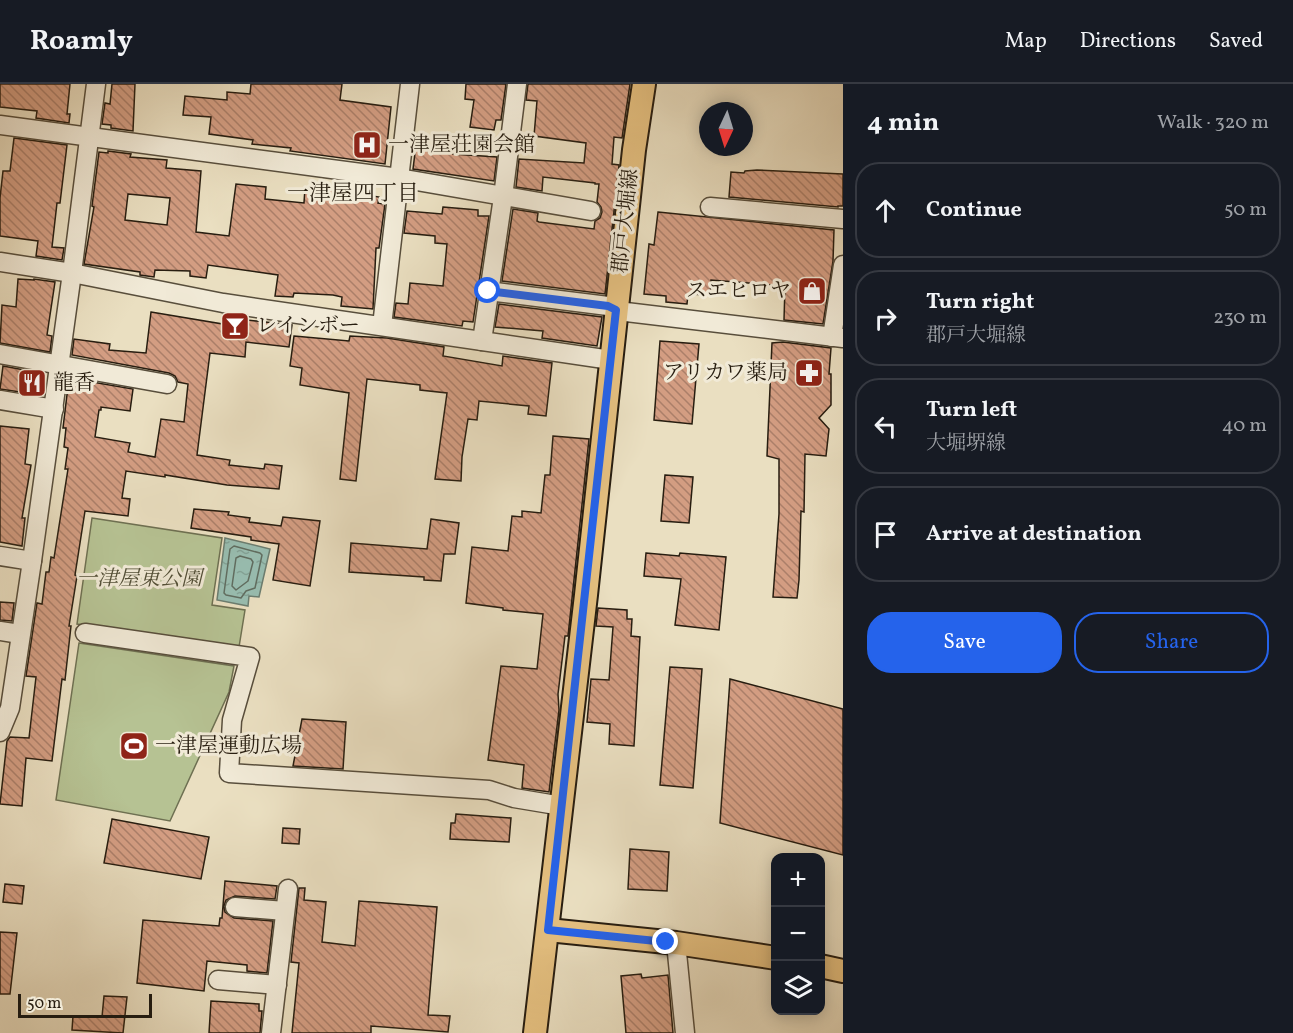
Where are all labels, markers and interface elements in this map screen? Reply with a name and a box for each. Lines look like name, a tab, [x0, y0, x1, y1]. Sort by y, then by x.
text: Roamly	[30, 22, 133, 61]
text: Map	[1005, 27, 1047, 56]
text: Directions	[1080, 27, 1176, 56]
text: Saved	[1209, 27, 1263, 56]
north arrow	[699, 102, 753, 156]
text: 4 min	[867, 105, 939, 141]
text: Walk · 320 m	[1157, 109, 1269, 137]
hospital icon: 一津屋荘園会館	[351, 129, 383, 161]
place label: 一津屋荘園会館	[388, 131, 535, 160]
street label: 郡戸大堀線	[606, 167, 646, 275]
district label: 一津屋四丁目	[287, 179, 419, 210]
icon: ahead	[869, 194, 902, 227]
text: Continue	[926, 195, 1022, 226]
text: 50 m	[1224, 196, 1267, 224]
shop icon: スエヒロヤ	[796, 275, 828, 307]
route start	[474, 277, 500, 303]
place label: スエヒロヤ	[686, 277, 791, 306]
text: Turn right	[926, 287, 1034, 318]
icon: right	[869, 302, 902, 335]
text: 230 m	[1213, 304, 1267, 332]
bar icon: レインボー	[219, 310, 251, 342]
place label: レインボー	[256, 312, 360, 341]
text: 郡戸大堀線	[926, 322, 1026, 350]
pharmacy icon: アリカワ薬局	[793, 357, 825, 389]
place label: アリカワ薬局	[663, 359, 788, 388]
restaurant icon: 龍香	[16, 367, 48, 399]
place label: 龍香	[53, 369, 95, 398]
text: Turn left	[926, 395, 1017, 426]
icon: left	[869, 410, 902, 443]
text: 40 m	[1222, 412, 1267, 440]
text: 大堀堺線	[926, 430, 1006, 458]
icon: arrive	[869, 518, 902, 551]
text: Arrive at destination	[926, 519, 1142, 550]
park label: 一津屋東公園	[76, 565, 205, 594]
button: Save	[867, 612, 1062, 673]
button: Share	[1074, 612, 1269, 673]
sports icon: 一津屋運動広場	[118, 730, 150, 762]
place label: 一津屋運動広場	[155, 732, 302, 761]
map controls	[771, 853, 825, 1015]
button: +	[771, 853, 825, 907]
button: −	[771, 907, 825, 961]
route end	[652, 928, 678, 954]
button: layers	[771, 961, 825, 1015]
scale bar	[18, 991, 152, 1018]
text: 50 m	[27, 993, 61, 1015]

